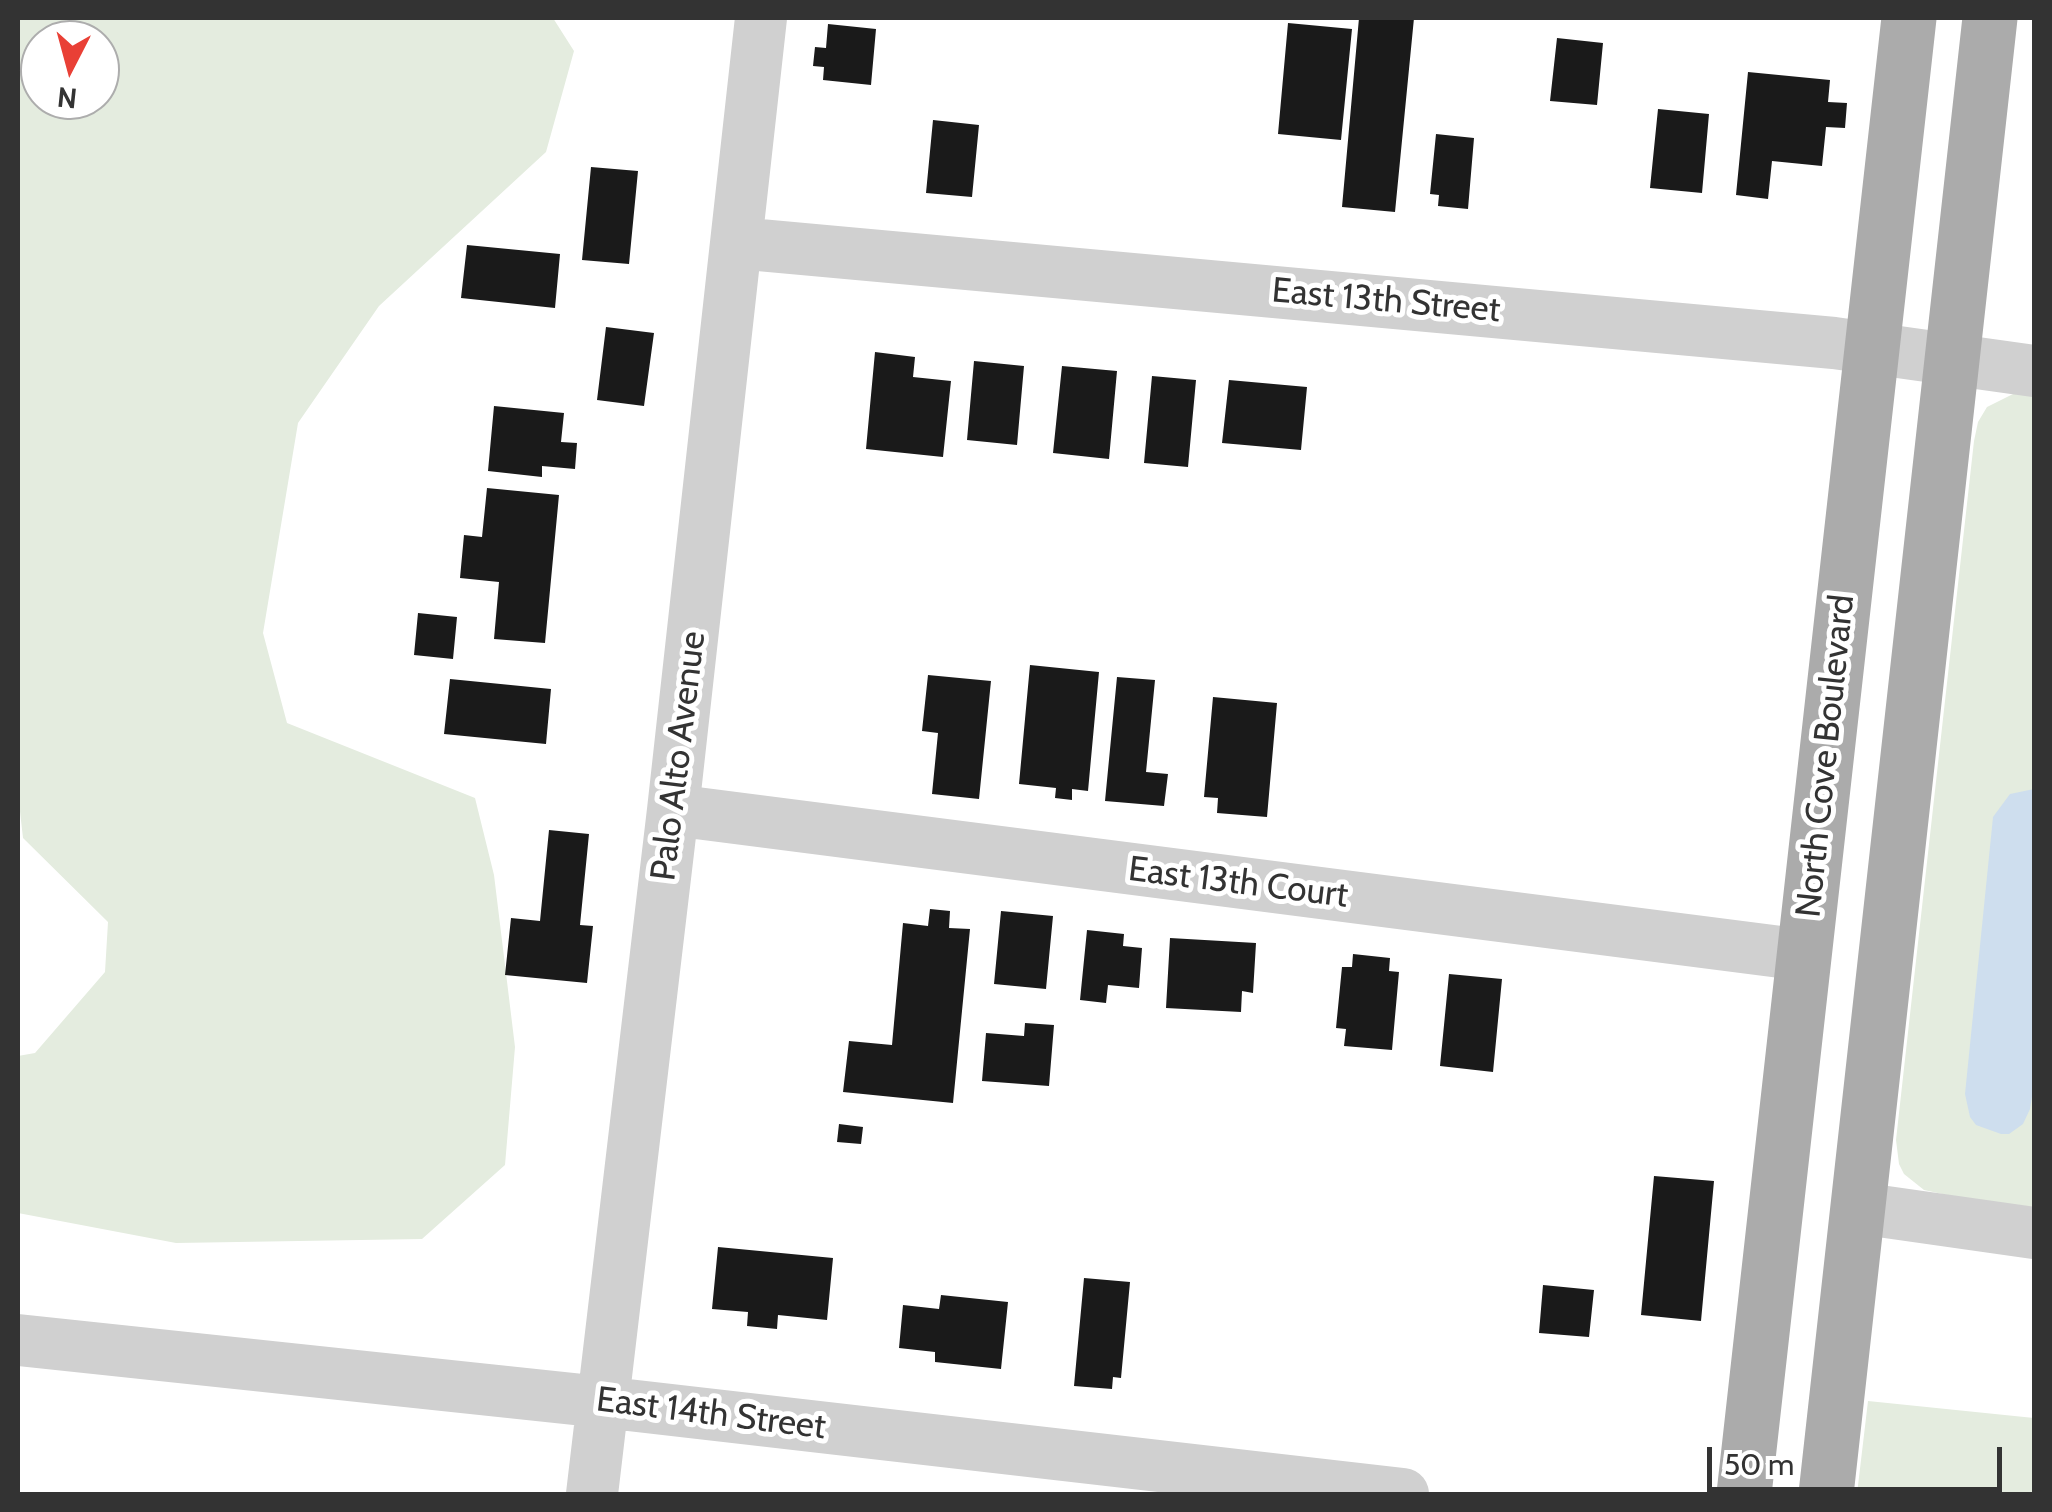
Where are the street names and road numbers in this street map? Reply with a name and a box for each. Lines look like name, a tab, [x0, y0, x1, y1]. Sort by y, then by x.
street label: East 13th Street	[1270, 270, 1502, 332]
street label: North Cove Boulevard	[1788, 593, 1864, 919]
street label: Palo Alto Avenue	[643, 629, 715, 883]
street label: East 13th Court	[1126, 849, 1350, 917]
street label: East 14th Street	[594, 1379, 828, 1449]

